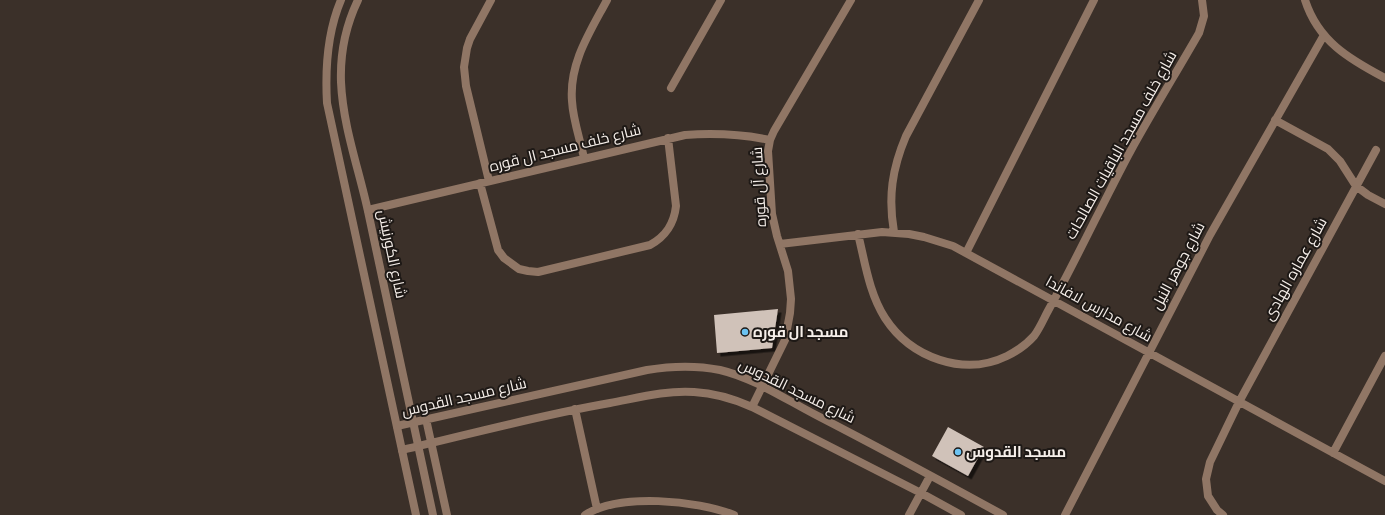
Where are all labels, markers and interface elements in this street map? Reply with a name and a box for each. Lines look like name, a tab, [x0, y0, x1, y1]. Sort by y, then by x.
street label: شارع خلف مسجد الباقيات الصالحات	[1062, 48, 1182, 243]
street label: شارع خلف مسجد ال قوره	[487, 120, 643, 177]
street label: شارع آل قوره	[748, 146, 772, 228]
street label: شارع الكورنيش	[372, 208, 410, 300]
street label: شارع عماره الهادى	[1259, 214, 1333, 325]
street label: شارع جوهر النيل	[1147, 219, 1210, 314]
street label: شارع مدارس لافاندا	[1042, 272, 1155, 347]
place label: مسجد ال قوره	[753, 323, 849, 341]
marker: مسجد ال قوره	[740, 327, 750, 337]
street label: شارع مسجد القدوس	[735, 355, 858, 429]
street label: شارع مسجد القدوس	[400, 374, 529, 422]
place label: مسجد القدوس	[966, 443, 1066, 461]
marker: مسجد القدوس	[953, 447, 963, 457]

